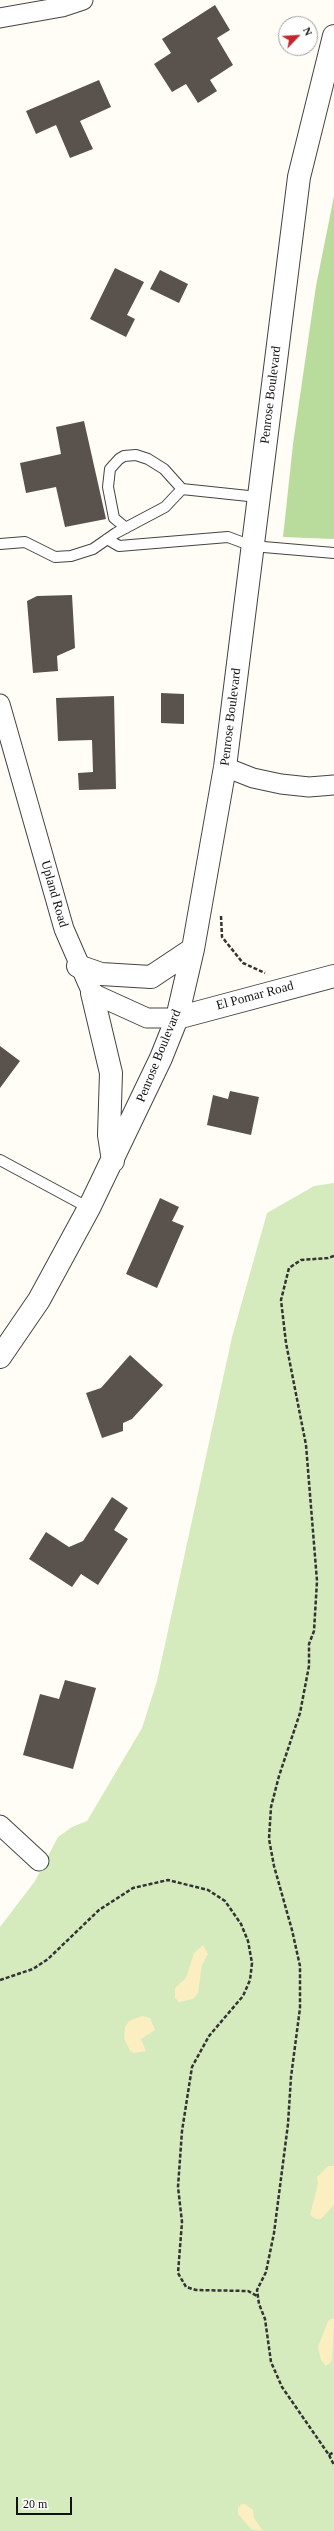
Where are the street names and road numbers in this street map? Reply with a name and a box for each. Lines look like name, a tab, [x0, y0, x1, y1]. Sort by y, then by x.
street label: Penrose Boulevard	[257, 345, 285, 445]
street label: Penrose Boulevard	[217, 667, 245, 767]
street label: Upland Road	[37, 859, 71, 929]
street label: El Pomar Road	[215, 978, 295, 1014]
street label: Penrose Boulevard	[133, 1007, 185, 1105]

